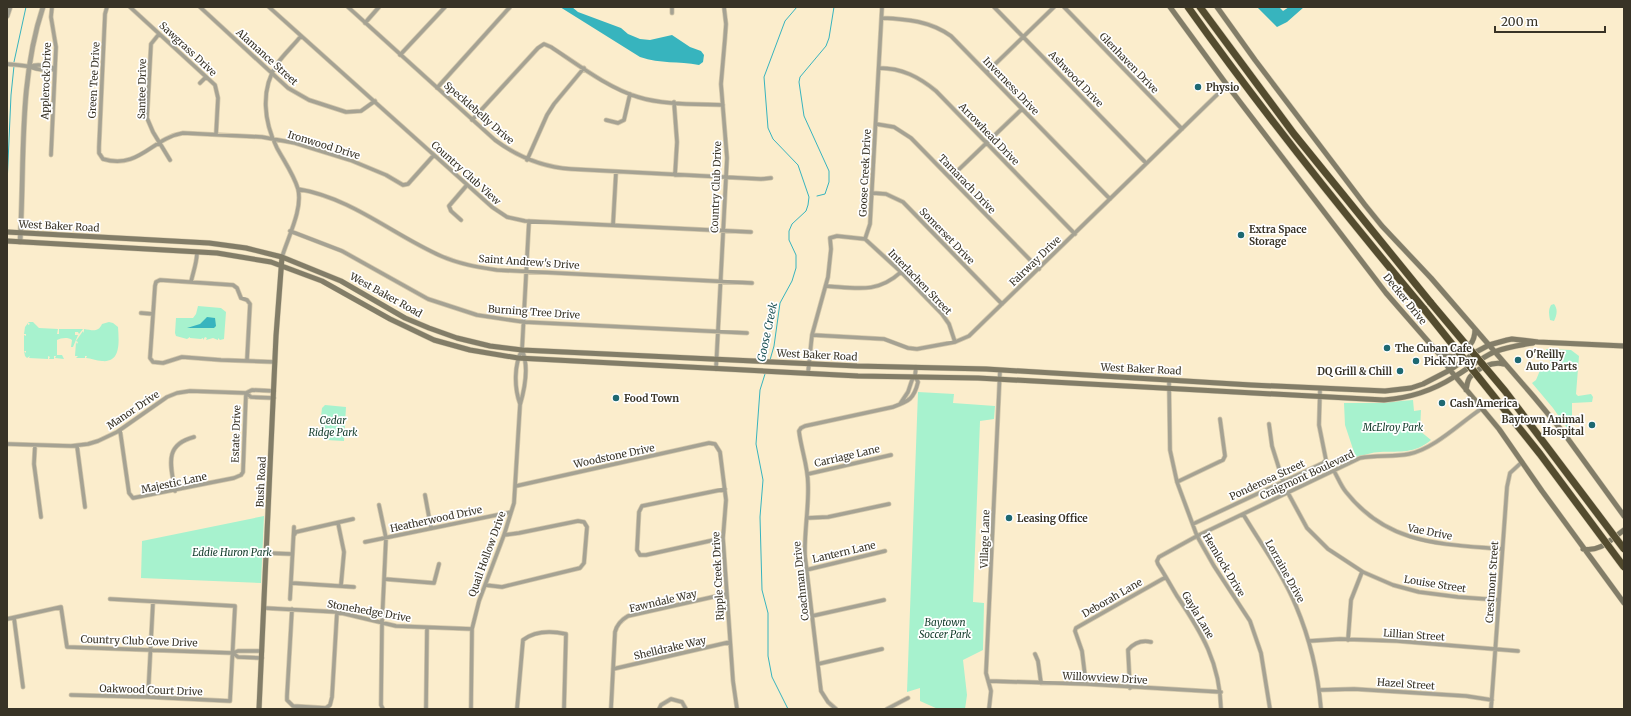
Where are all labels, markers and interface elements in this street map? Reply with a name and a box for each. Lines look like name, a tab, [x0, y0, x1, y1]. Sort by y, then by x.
scale bar	[1495, 8, 1605, 34]
text: 200 m	[1501, 14, 1538, 29]
street label: Sawgrass Drive	[157, 19, 219, 79]
street label: Alamance Street	[233, 25, 301, 88]
street label: Glenhaven Drive	[1097, 30, 1161, 96]
street label: Green Tee Drive	[86, 41, 102, 119]
street label: Applerock Drive	[38, 42, 54, 121]
street label: Ashwood Drive	[1045, 47, 1106, 110]
street label: Inverness Drive	[980, 54, 1042, 118]
street label: Santee Drive	[135, 59, 149, 119]
street label: Specklebelly Drive	[441, 79, 517, 147]
place label: Physio	[1206, 81, 1239, 94]
marker: Physio	[1193, 82, 1203, 92]
street label: Arrowhead Drive	[955, 99, 1022, 168]
street label: Ironwood Drive	[286, 128, 362, 162]
street label: Goose Creek Drive	[856, 129, 874, 217]
street label: Country Club View	[428, 138, 504, 208]
street label: Country Club Drive	[708, 141, 724, 233]
street label: Tamarach Drive	[936, 152, 998, 216]
street label: Somerset Drive	[917, 205, 977, 267]
street label: West Baker Road	[17, 217, 100, 235]
place label: Extra Space Storage	[1249, 223, 1307, 248]
marker: Extra Space Storage	[1236, 230, 1246, 240]
street label: Fairway Drive	[1006, 233, 1064, 289]
street label: Interlachen Street	[885, 247, 955, 318]
street label: Saint Andrew's Drive	[478, 252, 580, 272]
street label: West Baker Road	[347, 269, 424, 320]
street label: Decker Drive	[1380, 271, 1430, 327]
water label: Goose Creek	[754, 301, 780, 363]
street label: Burning Tree Drive	[487, 302, 581, 322]
place label: The Cuban Cafe	[1395, 342, 1472, 355]
marker: The Cuban Cafe	[1382, 343, 1392, 353]
street label: West Baker Road	[775, 346, 858, 364]
place label: O'Reilly Auto Parts	[1525, 348, 1577, 373]
place label: Pick N Pay	[1424, 355, 1476, 368]
marker: O'Reilly Auto Parts	[1513, 355, 1523, 365]
marker: Pick N Pay	[1411, 356, 1421, 366]
street label: West Baker Road	[1099, 360, 1182, 378]
place label: DQ Grill & Chill	[1317, 365, 1393, 378]
marker: DQ Grill & Chill	[1395, 366, 1405, 376]
street label: Manor Drive	[104, 388, 162, 432]
place label: Food Town	[624, 392, 679, 405]
marker: Food Town	[611, 393, 621, 403]
place label: Cash America	[1450, 397, 1518, 410]
marker: Cash America	[1437, 398, 1447, 408]
street label: Estate Drive	[228, 405, 244, 463]
place label: Baytown Animal Hospital	[1502, 413, 1585, 438]
park label: Cedar Ridge Park	[308, 414, 358, 439]
marker: Baytown Animal Hospital	[1587, 420, 1597, 430]
park label: McElroy Park	[1362, 421, 1424, 434]
street label: Woodstone Drive	[571, 441, 656, 471]
street label: Carriage Lane	[813, 442, 881, 470]
street label: Craigmont Boulevard	[1258, 447, 1356, 503]
street label: Bush Road	[253, 456, 269, 508]
street label: Ponderosa Street	[1227, 457, 1307, 503]
street label: Majestic Lane	[140, 470, 208, 496]
street label: Heatherwood Drive	[389, 503, 483, 535]
street label: Quail Hollow Drive	[465, 509, 509, 599]
street label: Village Lane	[977, 509, 993, 570]
place label: Leasing Office	[1017, 512, 1088, 525]
marker: Leasing Office	[1004, 513, 1014, 523]
street label: Vae Drive	[1406, 521, 1453, 543]
street label: Ripple Creek Drive	[709, 531, 727, 621]
street label: Hemlock Drive	[1200, 531, 1248, 599]
street label: Lorraine Drive	[1262, 537, 1308, 605]
street label: Lantern Lane	[811, 538, 877, 566]
street label: Coachman Drive	[790, 541, 812, 621]
street label: Crestmont Street	[1483, 541, 1501, 623]
park label: Eddie Huron Park	[192, 546, 272, 559]
street label: Louise Street	[1403, 573, 1467, 595]
street label: Deborah Lane	[1080, 576, 1144, 620]
street label: Fawndale Way	[628, 587, 698, 615]
street label: Gayla Lane	[1179, 589, 1217, 641]
street label: Stonehedge Drive	[326, 597, 412, 625]
park label: Baytown Soccer Park	[919, 616, 972, 641]
street label: Lillian Street	[1383, 626, 1445, 644]
street label: Country Club Cove Drive	[80, 632, 198, 650]
street label: Shelldrake Way	[633, 633, 708, 663]
street label: Willowview Drive	[1061, 669, 1148, 687]
street label: Hazel Street	[1377, 675, 1435, 693]
street label: Oakwood Court Drive	[99, 682, 203, 698]

